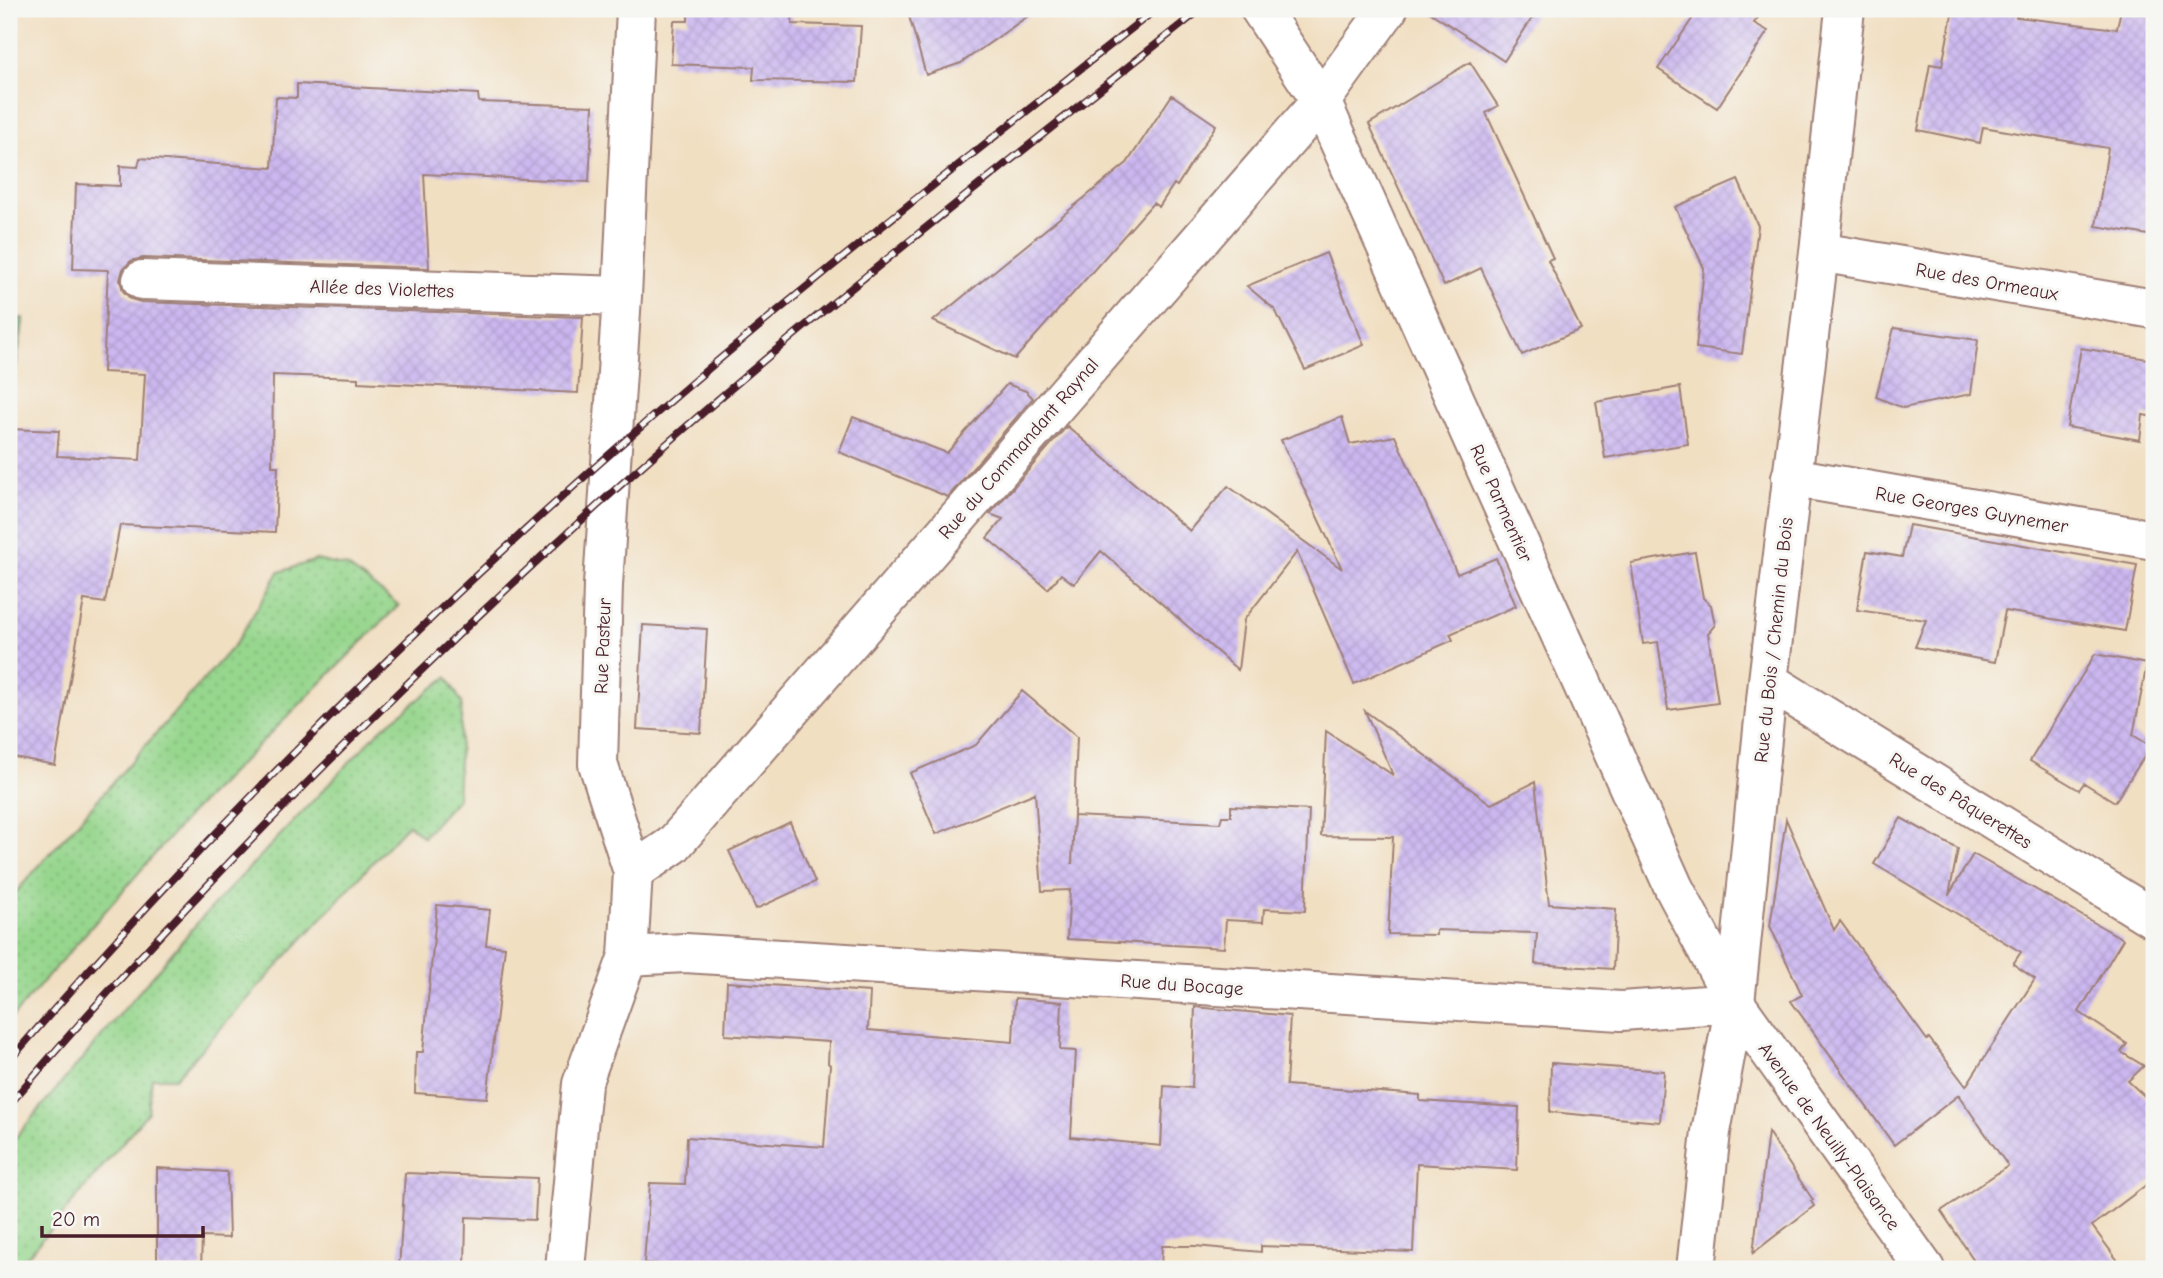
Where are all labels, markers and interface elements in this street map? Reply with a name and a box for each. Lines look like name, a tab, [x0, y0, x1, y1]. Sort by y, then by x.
street label: Rue des Ormeaux	[1914, 259, 2061, 306]
street label: Allée des Violettes	[309, 275, 455, 303]
street label: Rue du Commandant Raynal	[934, 354, 1103, 544]
street label: Rue Parmentier	[1465, 441, 1537, 566]
street label: Rue Georges Guynemer	[1874, 482, 2070, 538]
street label: Rue du Bois / Chemin du Bois	[1750, 516, 1798, 764]
street label: Rue Pasteur	[590, 597, 616, 694]
street label: Rue des Pâquerettes	[1885, 748, 2036, 854]
street label: Rue du Bocage	[1120, 970, 1244, 1000]
street label: Avenue de Neuilly-Plaisance	[1754, 1039, 1905, 1235]
scale bar	[42, 1194, 203, 1238]
text: 20 m	[52, 1207, 100, 1231]

